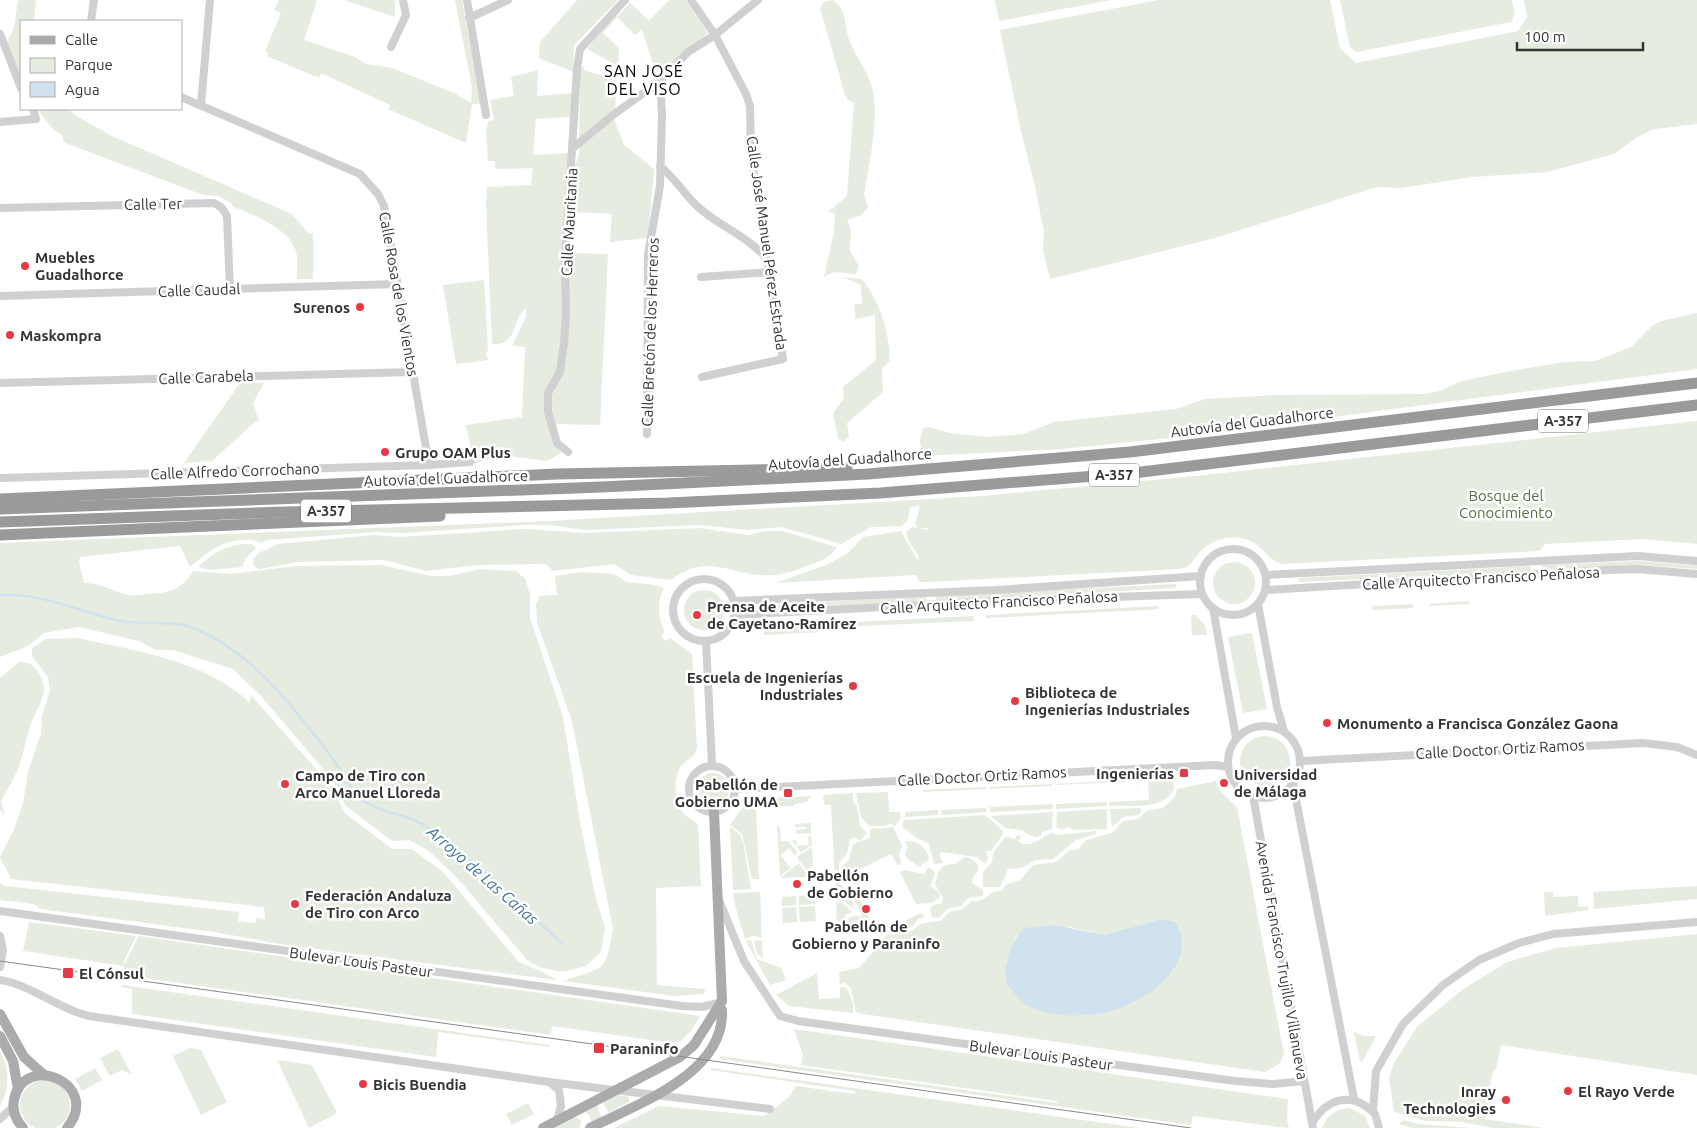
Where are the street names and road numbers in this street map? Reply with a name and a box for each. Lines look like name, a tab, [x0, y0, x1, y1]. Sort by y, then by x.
street label: Calle José Manuel Pérez Estrada	[744, 135, 790, 351]
street label: Calle Mauritania	[558, 167, 580, 277]
street label: Calle Ter	[124, 195, 182, 213]
street label: Calle Rosa de los Vientos	[376, 210, 422, 378]
street label: Calle Bretón de los Herreros	[638, 237, 662, 427]
street label: Calle Caudal	[158, 280, 241, 300]
street label: Calle Carabela	[158, 367, 254, 387]
street label: Autovía del Guadalhorce	[1169, 404, 1335, 440]
road number: A-357	[1538, 410, 1588, 432]
street label: Autovía del Guadalhorce	[767, 445, 933, 473]
street label: Calle Alfredo Corrochano	[150, 460, 320, 482]
road number: A-357	[1089, 464, 1139, 486]
street label: Autovía del Guadalhorce	[364, 467, 528, 489]
road number: A-357	[301, 500, 351, 522]
street label: Calle Arquitecto Francisco Peñalosa	[1362, 563, 1600, 593]
street label: Calle Arquitecto Francisco Peñalosa	[880, 587, 1118, 617]
street label: Calle Doctor Ortiz Ramos	[1415, 736, 1585, 762]
street label: Calle Doctor Ortiz Ramos	[897, 763, 1067, 789]
street label: Avenida Francisco Trujillo Villanueva	[1253, 839, 1311, 1081]
street label: Bulevar Louis Pasteur	[288, 944, 434, 981]
street label: Bulevar Louis Pasteur	[968, 1037, 1114, 1074]

